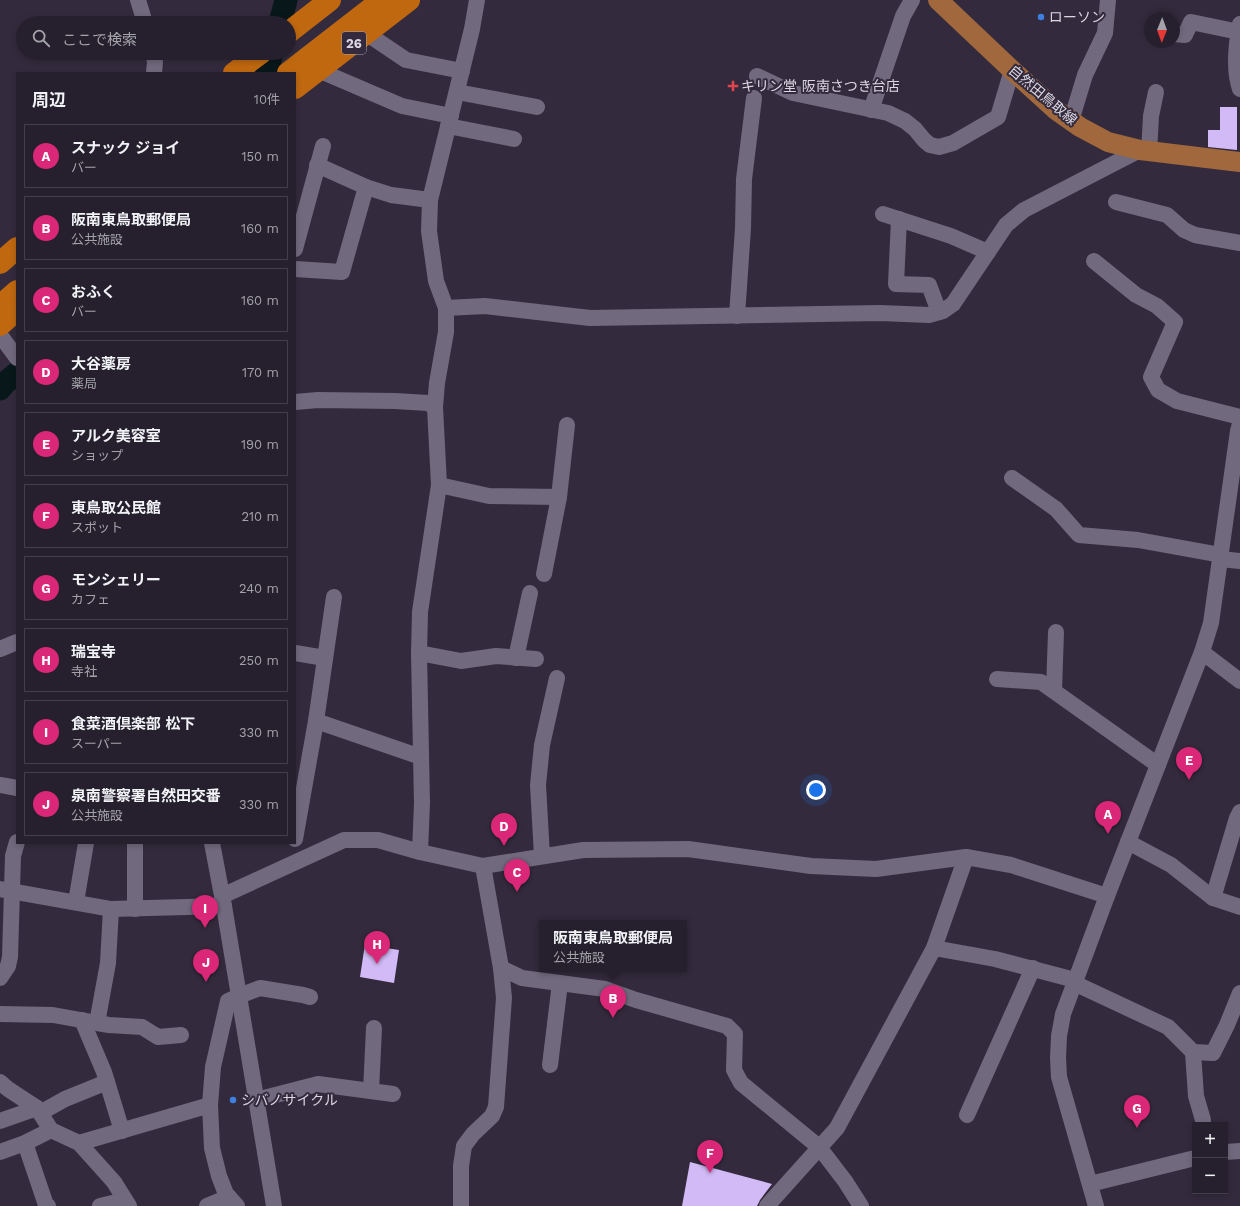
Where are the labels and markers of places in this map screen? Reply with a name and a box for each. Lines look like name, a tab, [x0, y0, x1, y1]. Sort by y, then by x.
place label: ローソン	[1049, 9, 1105, 25]
marker: ローソン	[1036, 12, 1046, 22]
place label: キリン堂 阪南さつき台店	[741, 78, 900, 94]
marker: キリン堂 阪南さつき台店	[728, 81, 738, 91]
pin: E	[1176, 747, 1202, 780]
pin: A	[1095, 801, 1121, 834]
pin: D	[491, 813, 517, 846]
pin: C	[504, 859, 530, 892]
pin: I	[192, 895, 218, 928]
pin: H	[364, 931, 390, 964]
pin: J	[193, 949, 219, 982]
pin: B	[600, 985, 626, 1018]
place label: シバノサイクル	[241, 1092, 338, 1108]
marker: シバノサイクル	[228, 1095, 238, 1105]
pin: G	[1124, 1095, 1150, 1128]
pin: F	[697, 1140, 723, 1173]

